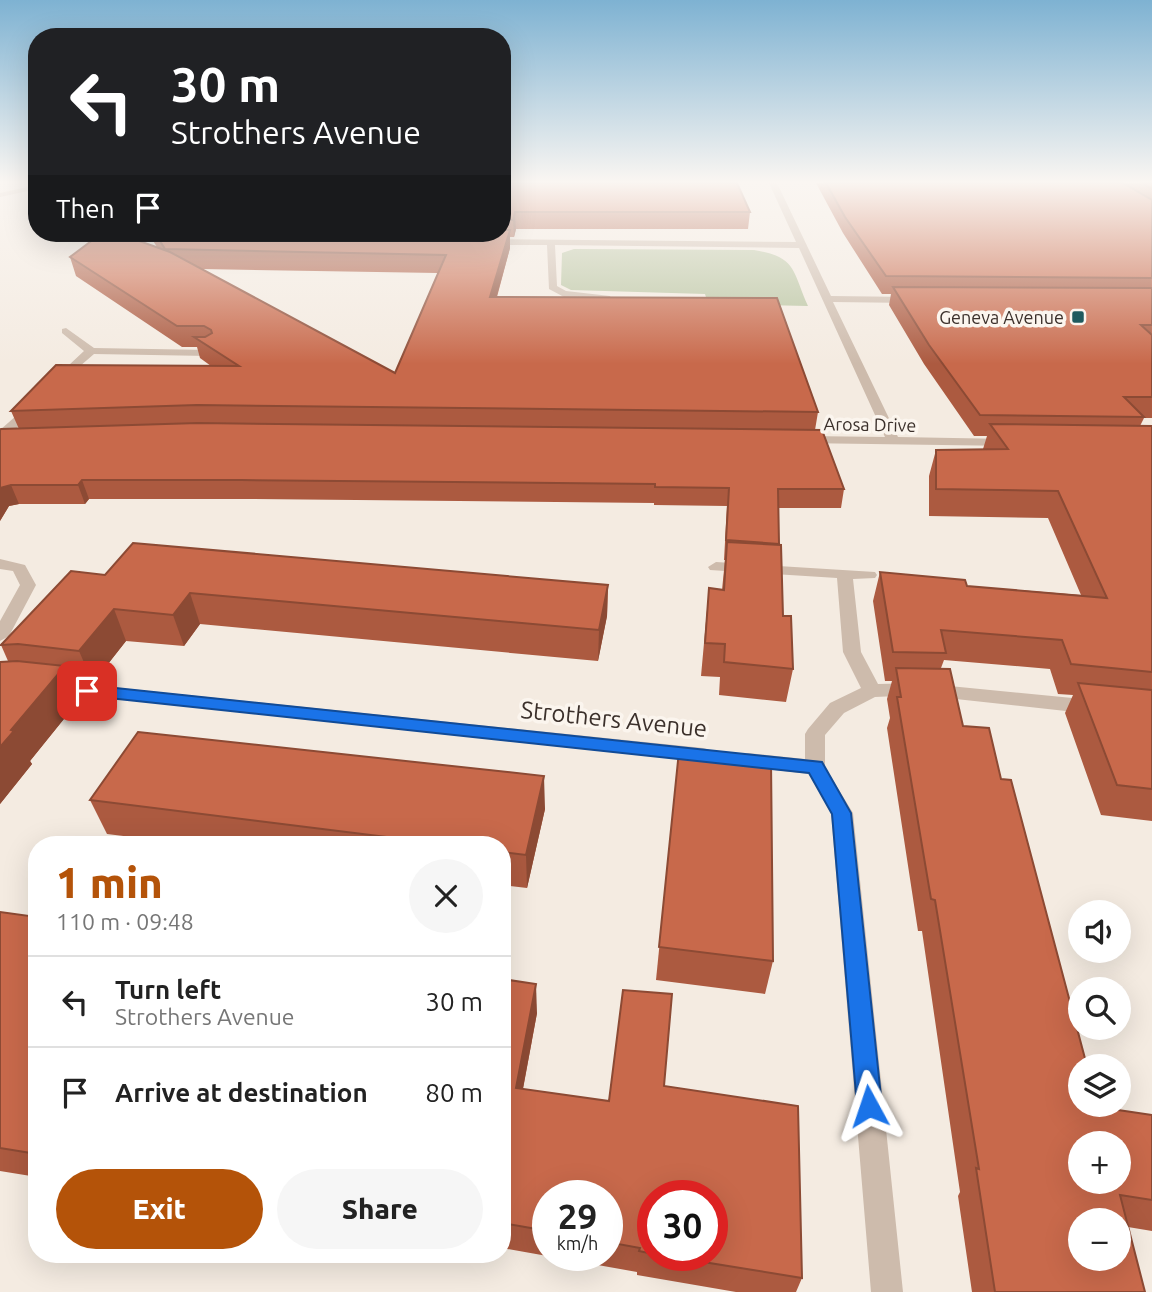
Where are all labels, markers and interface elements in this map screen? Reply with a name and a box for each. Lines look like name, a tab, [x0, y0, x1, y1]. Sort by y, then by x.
icon: left	[56, 56, 147, 147]
text: 30 m	[171, 56, 280, 111]
text: Strothers Avenue	[171, 114, 421, 150]
icon: arrive	[129, 189, 167, 227]
text: Then	[56, 194, 115, 223]
place label: Geneva Avenue	[939, 307, 1064, 327]
marker: Geneva Avenue	[1070, 309, 1086, 325]
street label: Arosa Drive	[823, 413, 917, 435]
pin	[57, 661, 117, 721]
icon: arrive	[68, 672, 106, 710]
street label: Strothers Avenue	[519, 696, 709, 742]
text: 1 min	[56, 859, 163, 906]
button: close	[409, 859, 483, 933]
map controls	[1068, 900, 1131, 1271]
button: sound	[1068, 900, 1131, 963]
text: 110 m · 09:48	[56, 909, 194, 934]
text: Turn left	[115, 975, 221, 1004]
button: search	[1068, 977, 1131, 1040]
icon: left	[56, 983, 94, 1021]
text: 30 m	[425, 987, 483, 1016]
text: Strothers Avenue	[115, 1004, 295, 1029]
button: layers	[1068, 1054, 1131, 1117]
position arrow	[832, 1069, 906, 1143]
icon: arrive	[56, 1074, 94, 1112]
text: Arrive at destination	[115, 1078, 368, 1107]
text: 80 m	[425, 1078, 483, 1107]
button: +	[1068, 1131, 1131, 1194]
button: Exit	[56, 1169, 263, 1249]
button: Share	[277, 1169, 483, 1249]
speed limit sign: 30	[637, 1180, 728, 1271]
text: 29	[558, 1196, 597, 1236]
button: −	[1068, 1208, 1131, 1271]
text: km/h	[557, 1233, 598, 1253]

